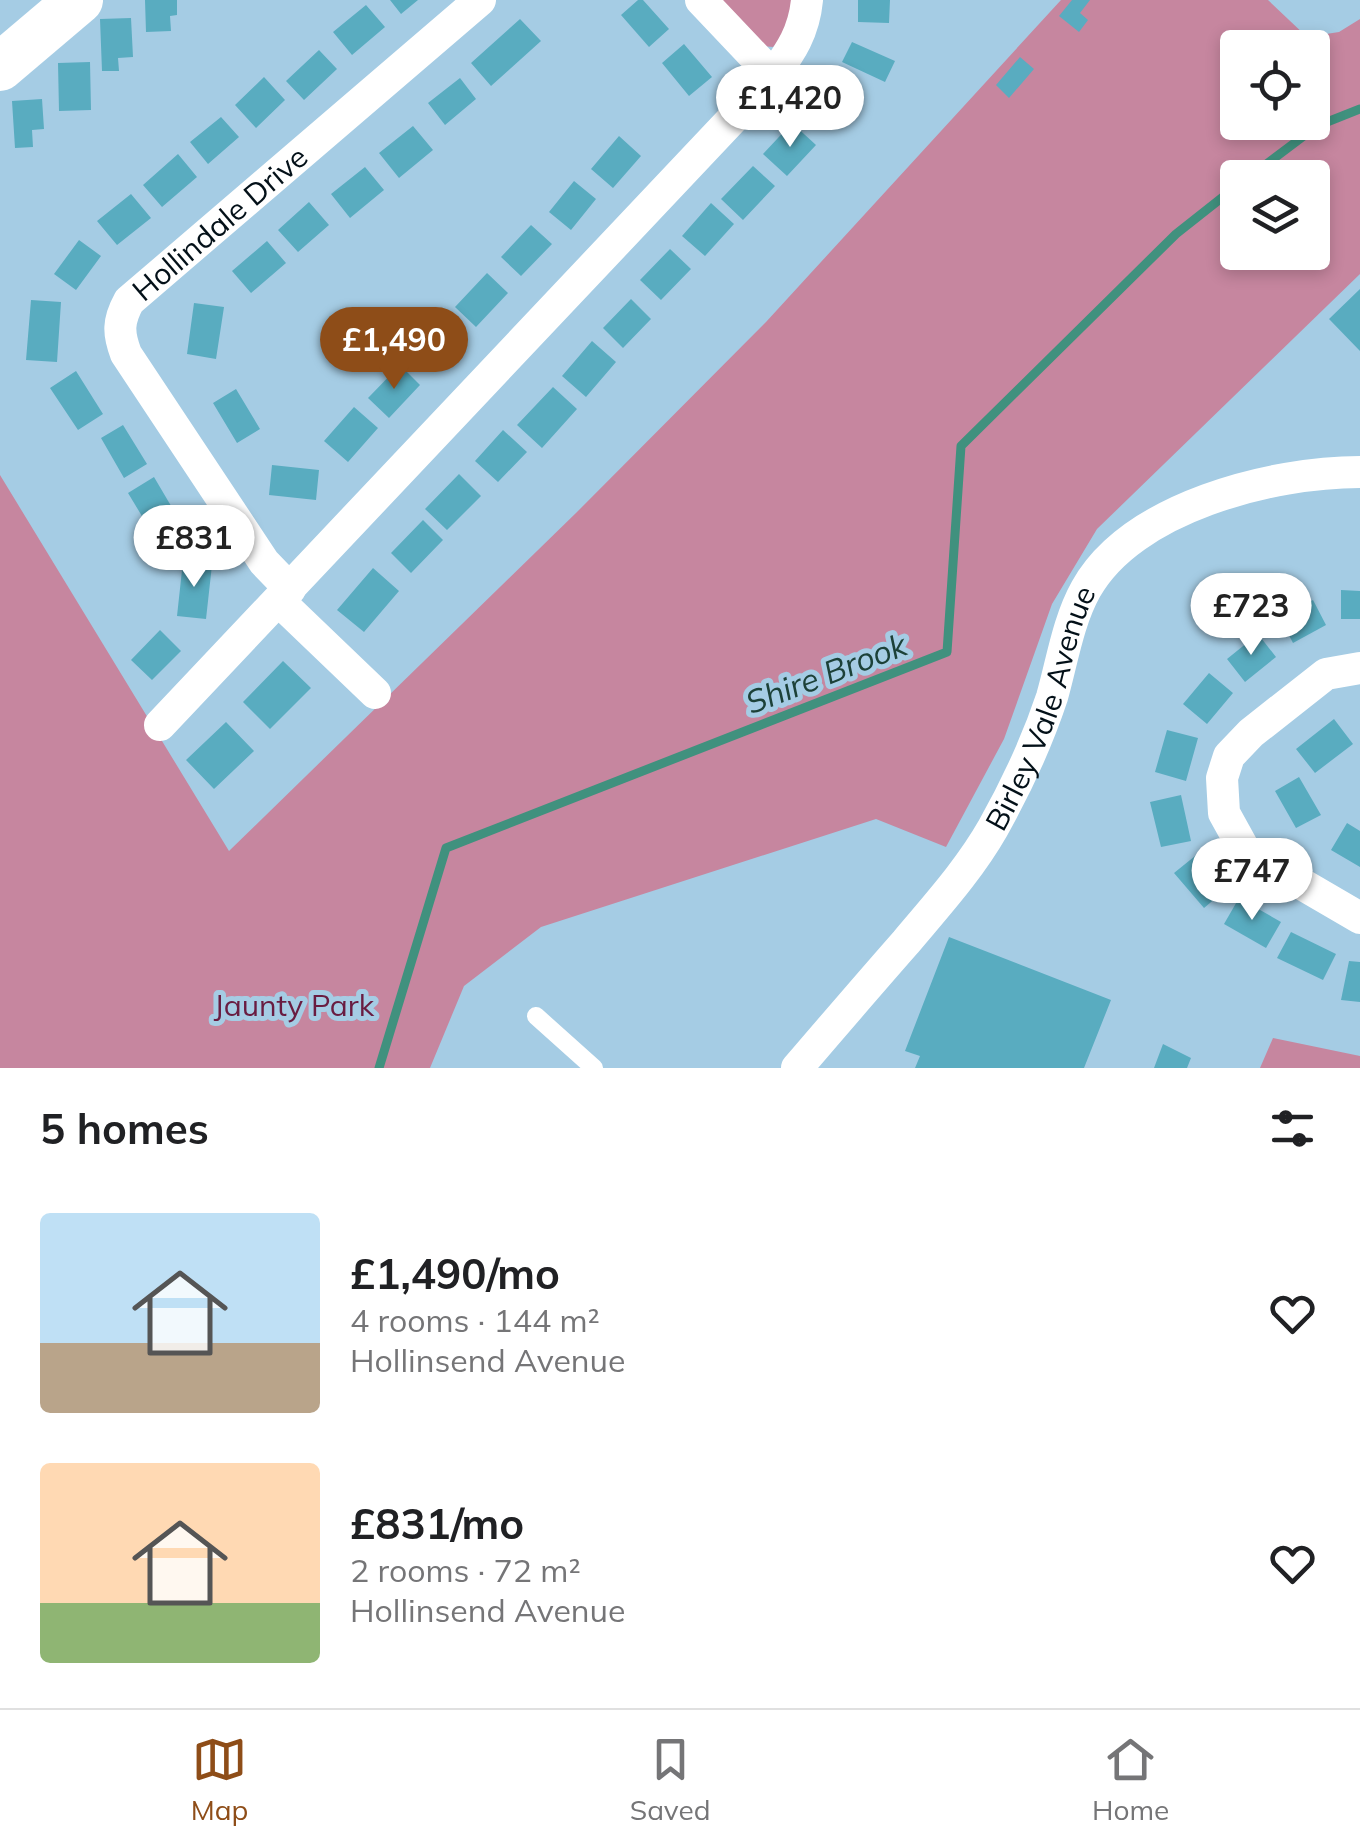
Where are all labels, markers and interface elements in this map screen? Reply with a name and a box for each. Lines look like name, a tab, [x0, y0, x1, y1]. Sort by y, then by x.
map controls	[1220, 30, 1330, 270]
button: locate	[1220, 30, 1330, 140]
pin: £1,420	[709, 65, 871, 150]
text: £1,420	[738, 77, 842, 117]
street label: Hollindale Drive	[124, 138, 315, 309]
button: layers	[1220, 160, 1330, 270]
pin: £1,490	[313, 307, 475, 392]
text: £1,490	[342, 319, 446, 359]
pin: £831	[135, 505, 253, 590]
text: £831	[156, 517, 232, 557]
pin: £723	[1192, 573, 1310, 658]
street label: Birley Vale Avenue	[977, 579, 1104, 837]
text: £723	[1213, 585, 1289, 625]
water label: Shire Brook	[740, 623, 914, 722]
pin: £747	[1193, 838, 1311, 923]
text: £747	[1214, 850, 1290, 890]
park label: Jaunty Park	[214, 986, 375, 1024]
icon: filters	[1265, 1101, 1320, 1156]
text: 5 homes	[40, 1102, 209, 1155]
text: £1,490/mo	[350, 1247, 560, 1300]
icon: home	[120, 1253, 240, 1373]
icon: heart	[1265, 1286, 1320, 1341]
text: 4 rooms · 144 m²	[350, 1300, 600, 1340]
text: Hollinsend Avenue	[350, 1340, 625, 1380]
text: £831/mo	[350, 1497, 524, 1550]
icon: home	[120, 1503, 240, 1623]
icon: heart	[1265, 1536, 1320, 1591]
text: 2 rooms · 72 m²	[350, 1550, 581, 1590]
text: Hollinsend Avenue	[350, 1590, 625, 1630]
tab: Map	[191, 1732, 248, 1827]
tab: Saved	[630, 1732, 711, 1827]
tab: Home	[1092, 1732, 1169, 1827]

